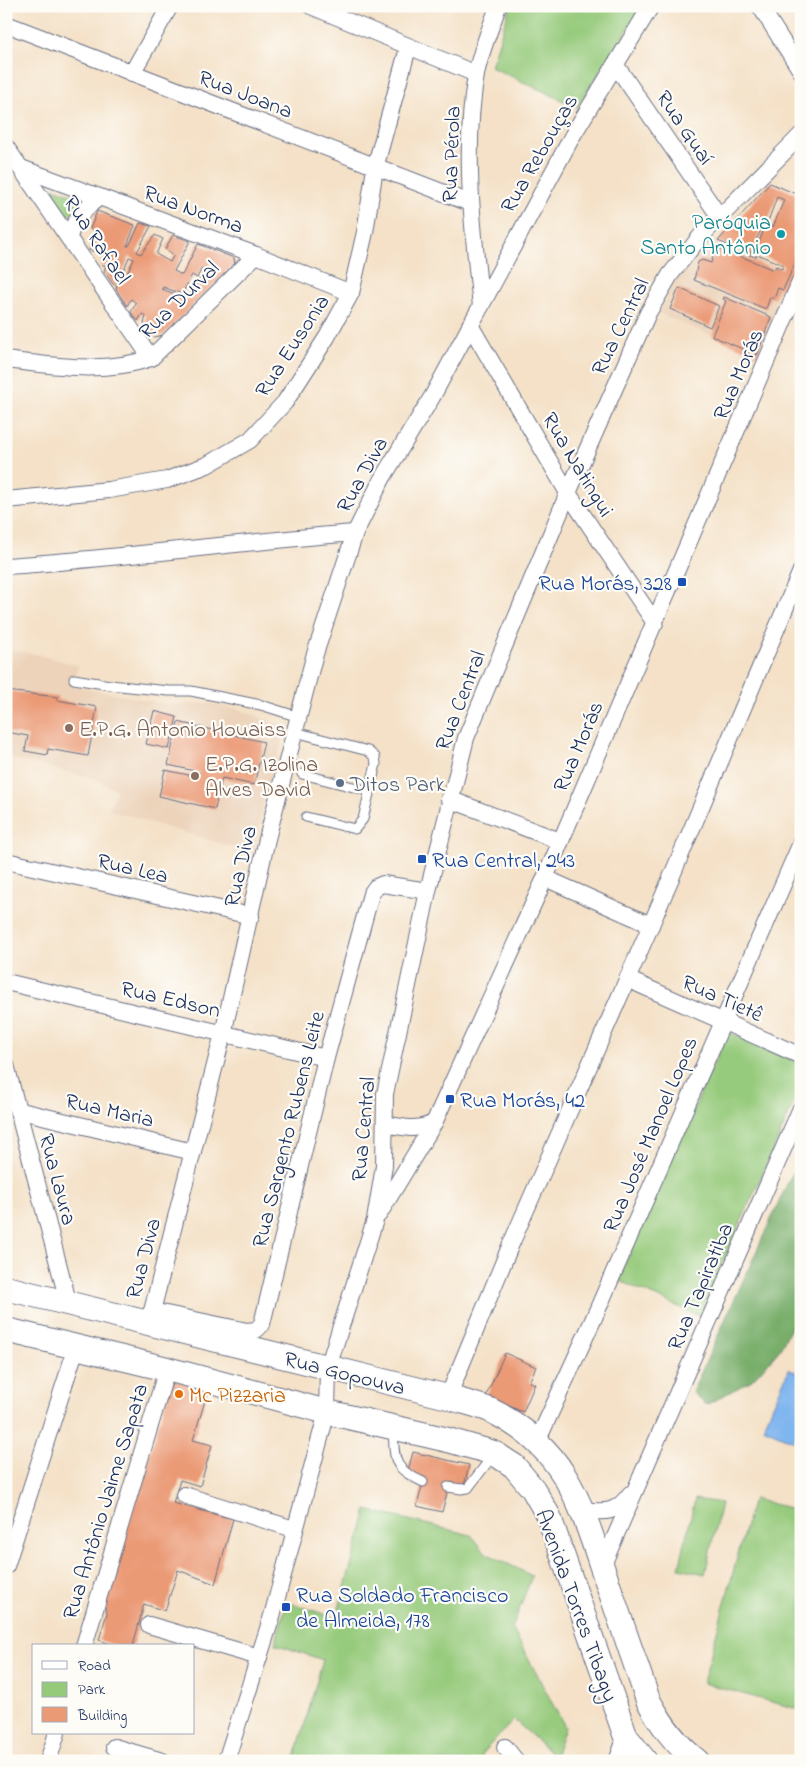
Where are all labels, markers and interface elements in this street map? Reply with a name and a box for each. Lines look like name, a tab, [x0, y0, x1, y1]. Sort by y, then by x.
street label: Rua Joana	[193, 63, 297, 128]
street label: Rua Guaí	[647, 85, 720, 173]
street label: Rua Rebouças	[494, 89, 588, 220]
street label: Rua Pérola	[435, 105, 471, 203]
street label: Rua Norma	[139, 178, 247, 244]
street label: Rua Rafael	[54, 190, 137, 292]
place label: Paróquia Santo Antônio	[640, 208, 771, 265]
marker: Paróquia Santo Antônio	[775, 228, 787, 240]
street label: Rua Durval	[132, 254, 228, 348]
street label: Rua Central	[584, 273, 659, 381]
street label: Rua Eusonia	[248, 289, 339, 405]
street label: Rua Morás	[706, 325, 773, 426]
street label: Rua Natingui	[532, 407, 620, 525]
street label: Rua Diva	[330, 432, 398, 519]
place label: Rua Morás, 328	[538, 569, 672, 601]
marker: Rua Morás, 328	[676, 576, 688, 588]
street label: Rua Central	[428, 646, 495, 756]
street label: Rua Morás	[546, 697, 613, 798]
place label: E.P.G. Antonio Houaiss	[79, 715, 286, 747]
marker: E.P.G. Antonio Houaiss	[63, 722, 75, 734]
place label: E.P.G. Izolina Alves David	[205, 750, 318, 807]
marker: E.P.G. Izolina Alves David	[189, 770, 201, 782]
place label: Ditos Park	[349, 770, 446, 802]
marker: Ditos Park	[334, 777, 346, 789]
street label: Rua Diva	[217, 823, 267, 910]
street label: Rua Lea	[94, 846, 171, 894]
place label: Rua Central, 243	[432, 846, 575, 878]
marker: Rua Central, 243	[416, 853, 428, 865]
street label: Rua Tietê	[676, 968, 768, 1032]
street label: Rua Edson	[117, 974, 223, 1028]
street label: Rua Sargento Rubens Leite	[245, 1008, 336, 1252]
street label: Rua José Manoel Lopes	[596, 1032, 708, 1238]
street label: Rua Central	[344, 1076, 385, 1183]
street label: Rua Maria	[62, 1086, 157, 1138]
place label: Rua Morás, 42	[460, 1086, 585, 1118]
marker: Rua Morás, 42	[444, 1093, 456, 1105]
street label: Rua Laura	[29, 1131, 84, 1229]
street label: Rua Diva	[119, 1215, 171, 1303]
street label: Rua Tapiratiba	[660, 1218, 743, 1356]
street label: Rua Gopouva	[280, 1344, 408, 1405]
street label: Rua Antônio Jaime Sapata	[56, 1380, 158, 1624]
place label: Mc Pizzaria	[189, 1381, 286, 1413]
marker: Mc Pizzaria	[173, 1388, 185, 1400]
street label: Avenida Torres Tibagy	[525, 1505, 625, 1707]
place label: Rua Soldado Francisco de Almeida, 178	[296, 1581, 508, 1638]
marker: Rua Soldado Francisco de Almeida, 178	[280, 1601, 292, 1613]
legend	[32, 1644, 195, 1734]
text: Road	[78, 1655, 111, 1677]
text: Park	[78, 1679, 106, 1701]
text: Building	[77, 1705, 127, 1728]

